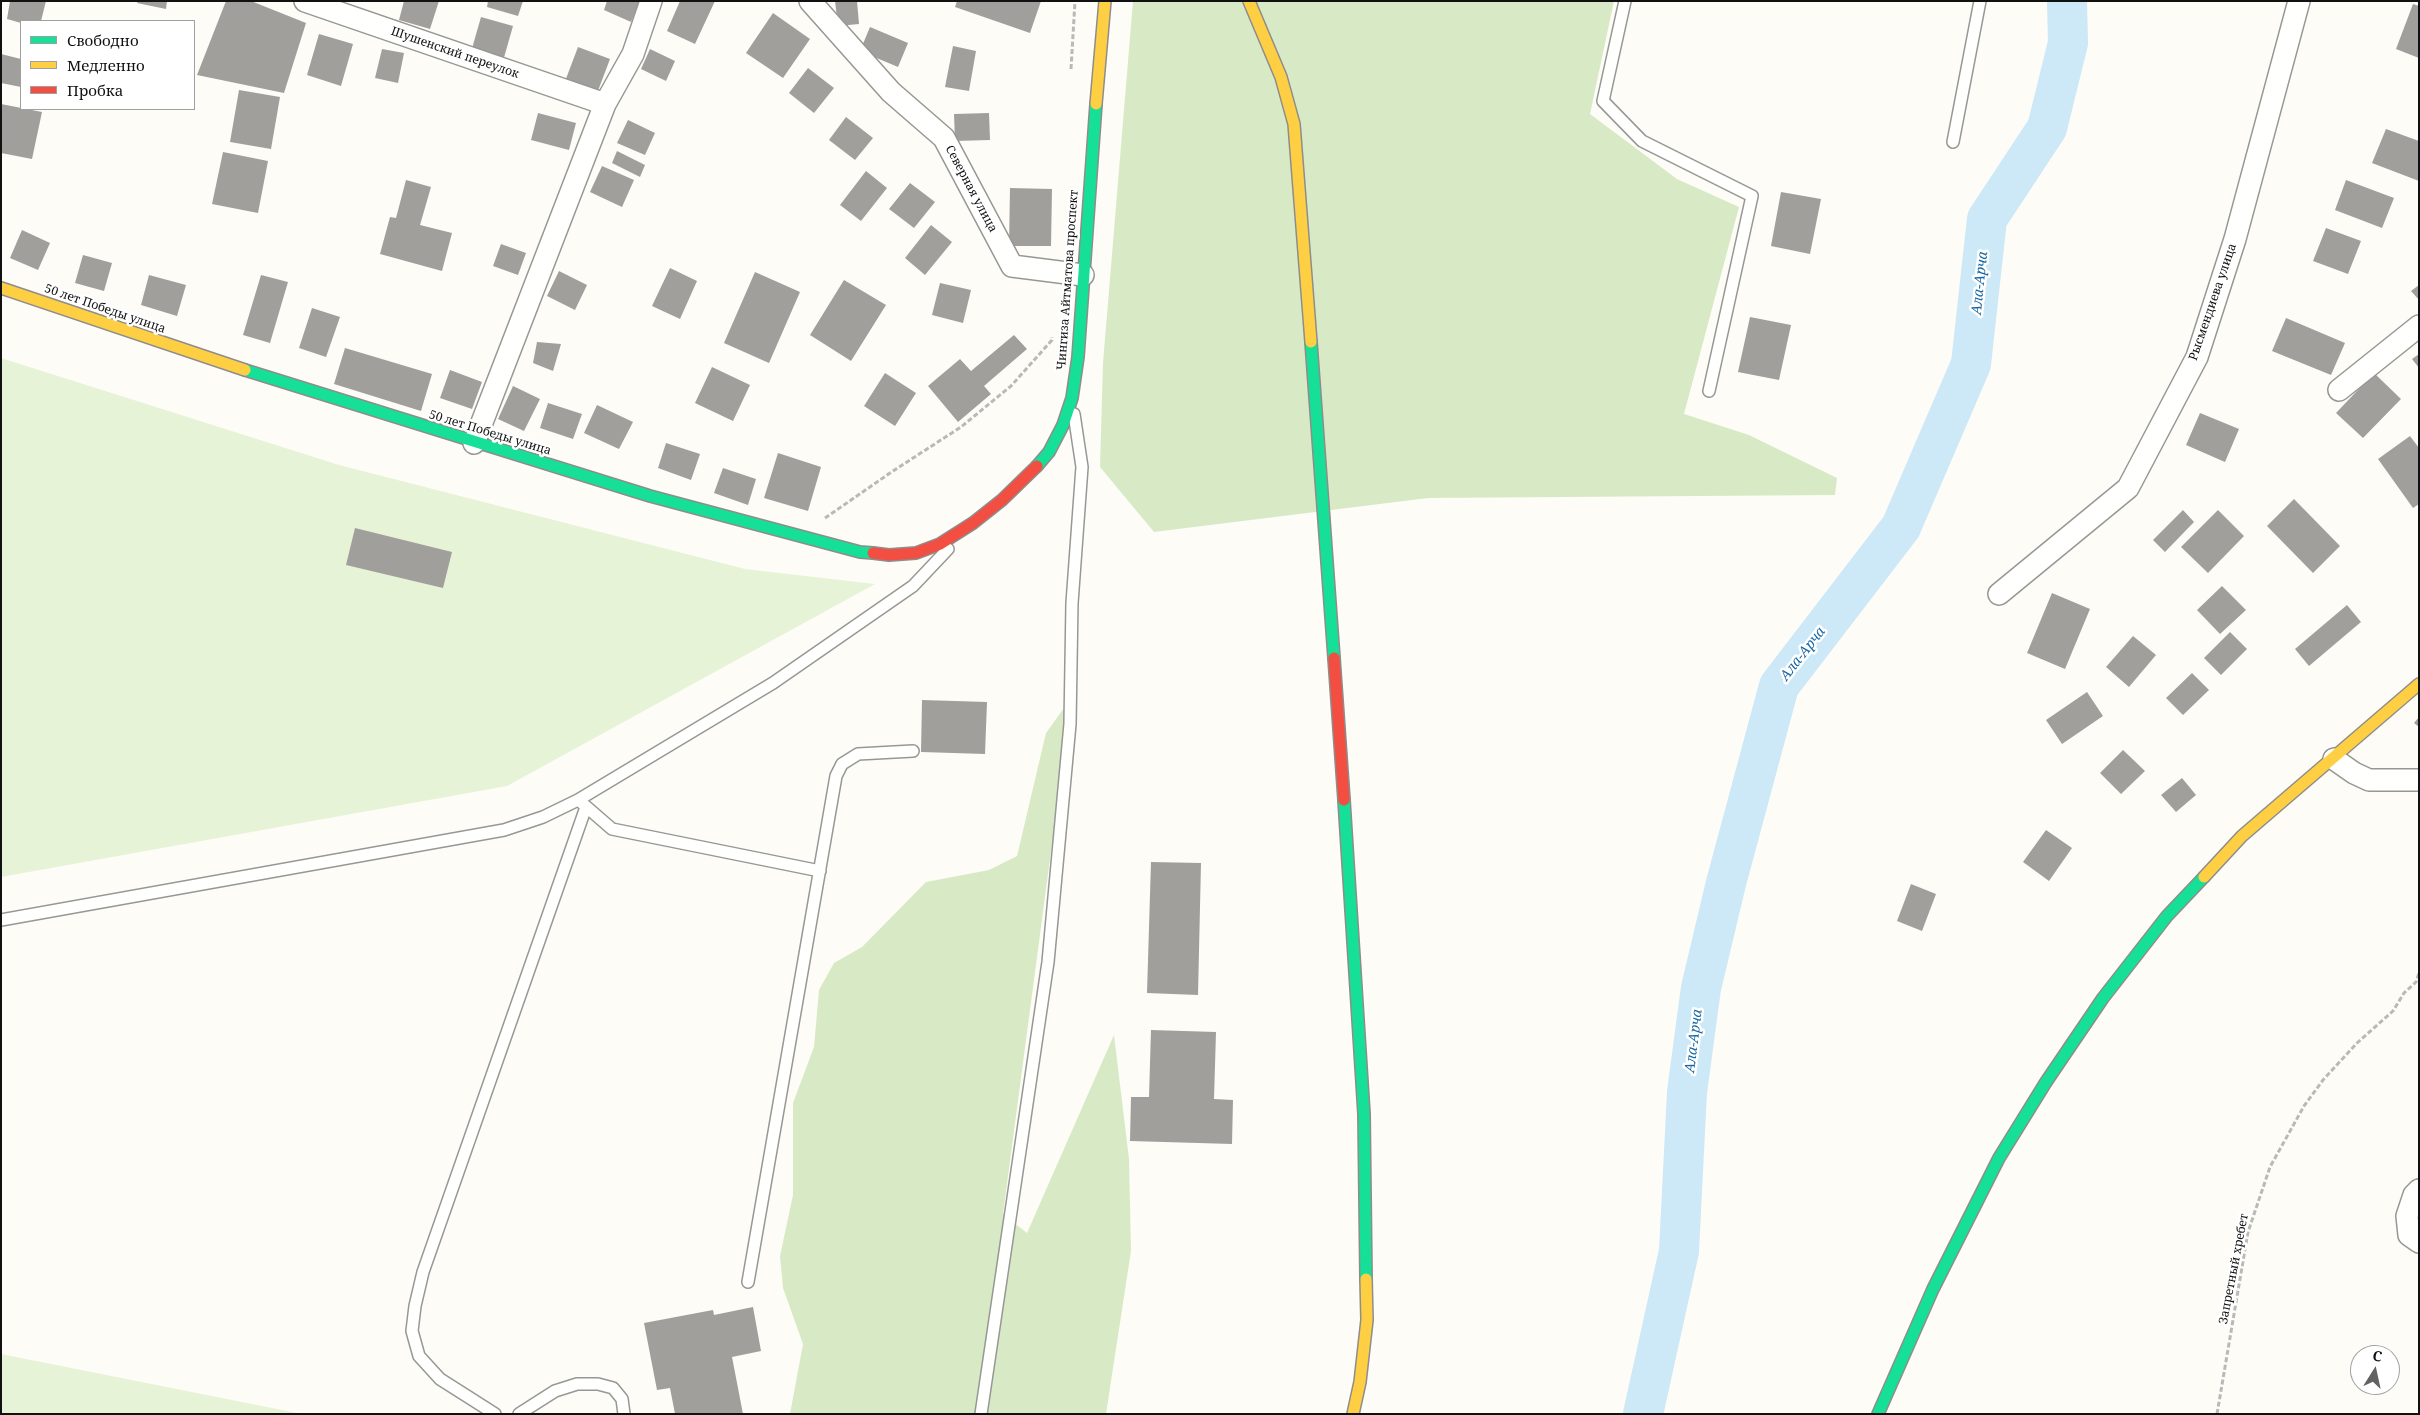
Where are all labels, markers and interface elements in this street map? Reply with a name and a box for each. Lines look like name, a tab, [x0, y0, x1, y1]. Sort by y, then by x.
legend	[20, 20, 195, 110]
street label: Шушенский переулок	[389, 24, 521, 82]
text: Свободно	[67, 30, 139, 50]
text: Медленно	[67, 55, 145, 75]
text: Пробка	[67, 80, 123, 100]
street label: Северная улица	[942, 143, 1000, 235]
street label: Чингиза Айтматова проспект	[1055, 190, 1081, 370]
street label: Рысмендиева улица	[2186, 242, 2240, 362]
water label: Ала-Арча	[1968, 250, 1992, 316]
street label: 50 лет Победы улица	[43, 282, 167, 336]
street label: 50 лет Победы улица	[427, 408, 553, 458]
water label: Ала-Арча	[1777, 624, 1829, 684]
water label: Ала-Арча	[1682, 1008, 1706, 1074]
street label: Запретный хребет	[2216, 1213, 2252, 1325]
north arrow	[2350, 1345, 2400, 1395]
text: С	[2371, 1346, 2384, 1366]

